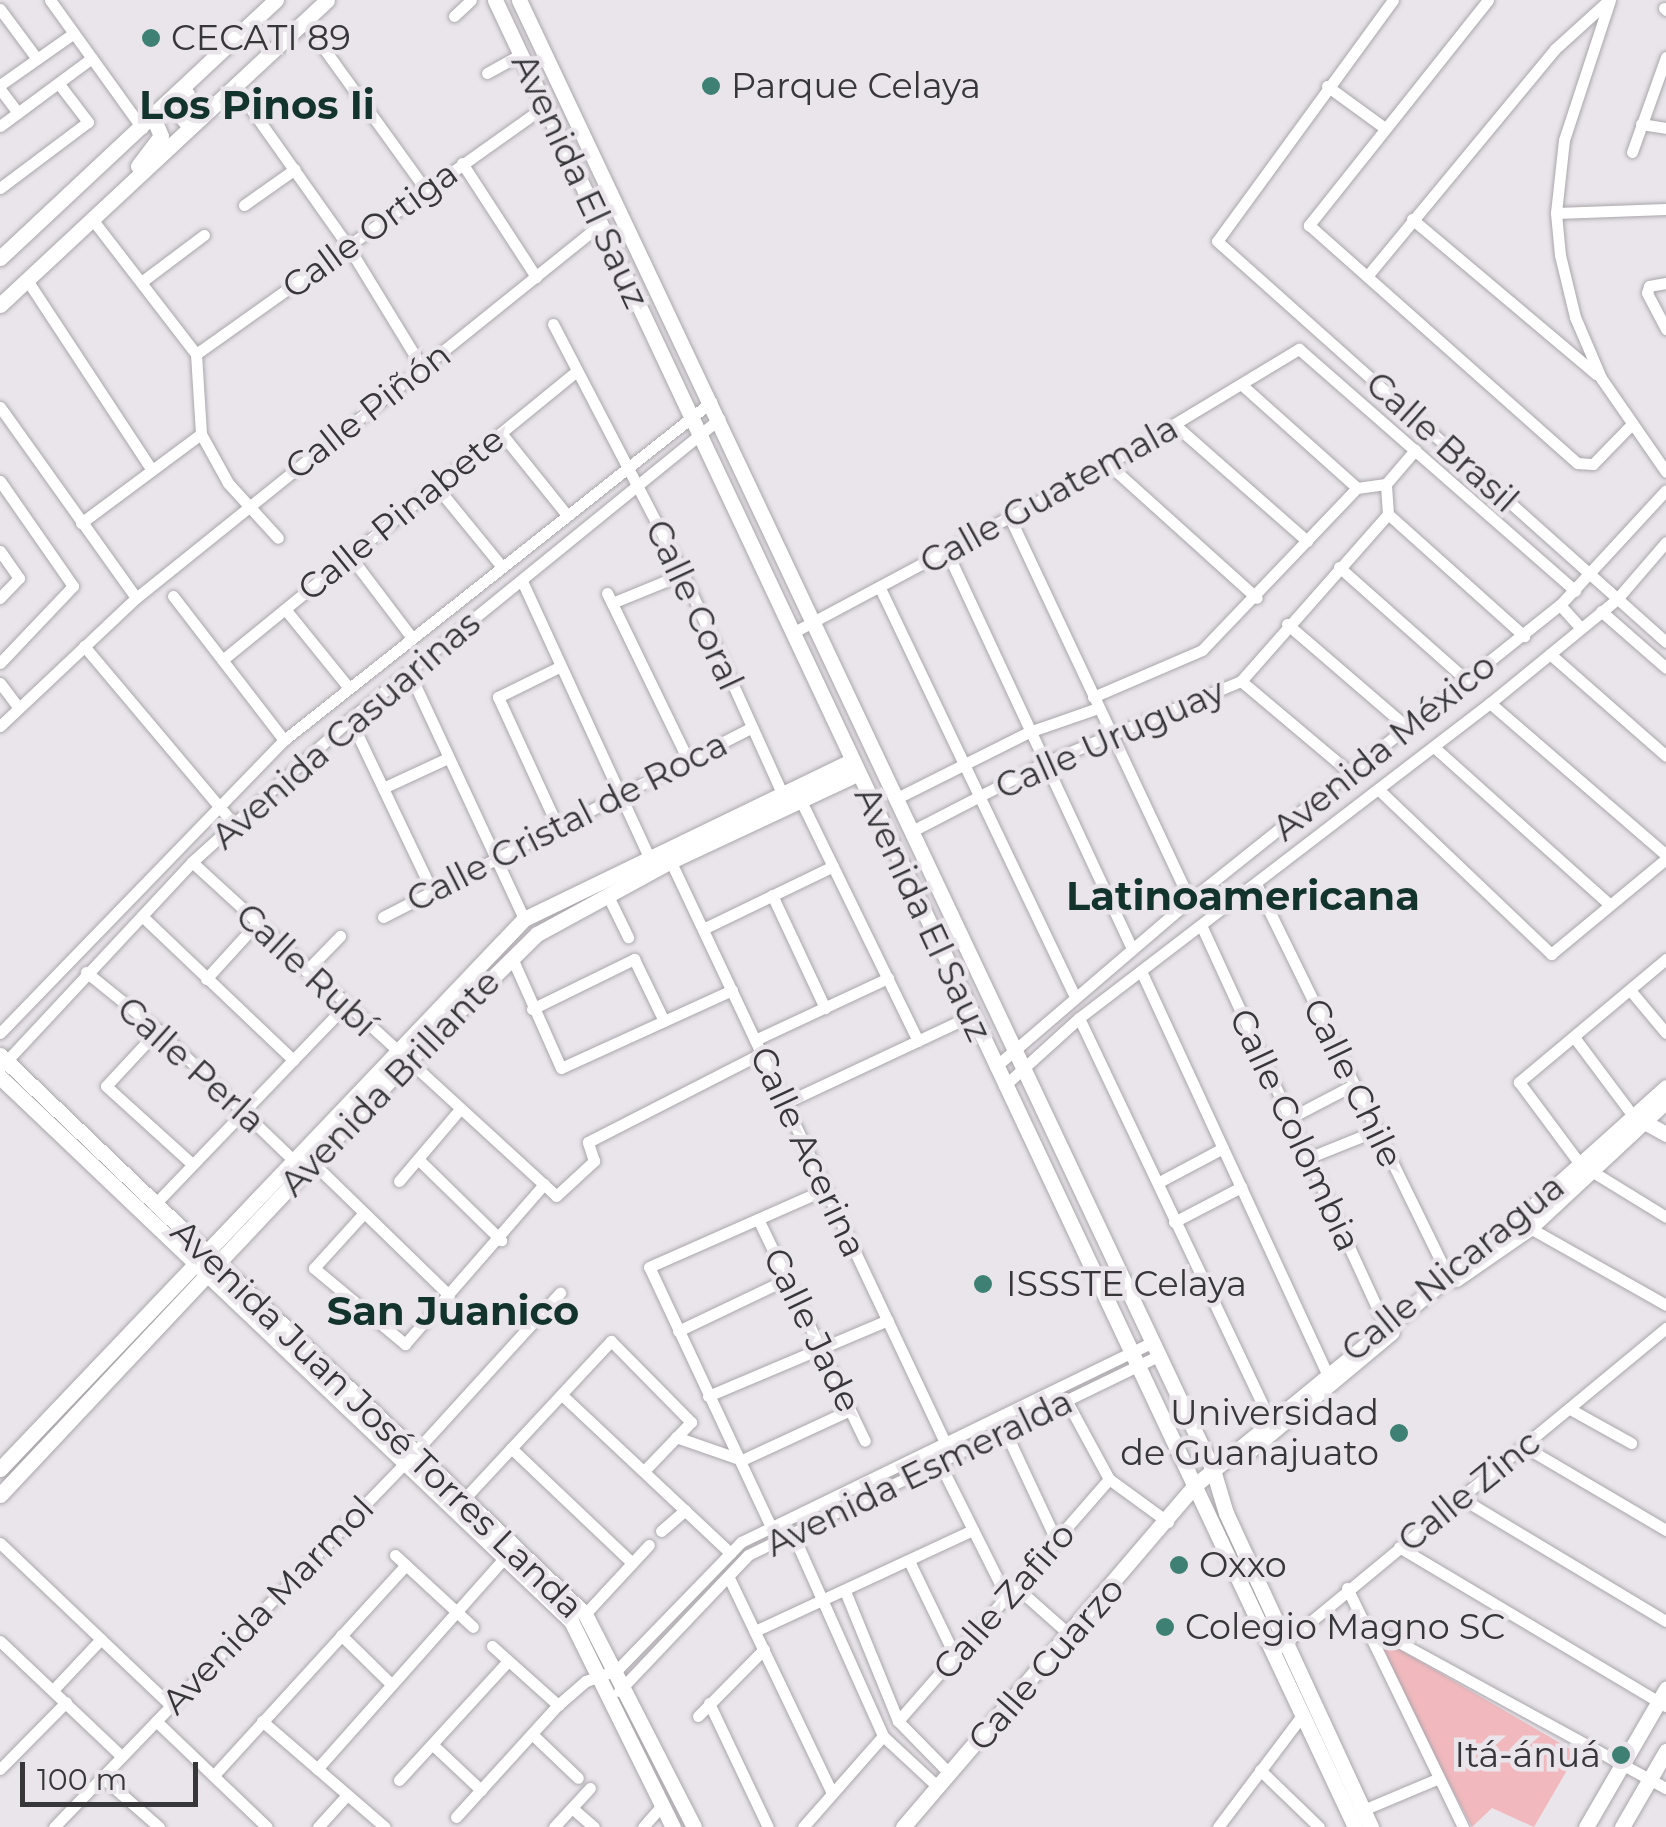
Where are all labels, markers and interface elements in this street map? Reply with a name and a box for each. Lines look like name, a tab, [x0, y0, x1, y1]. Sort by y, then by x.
place label: CECATI 89	[171, 17, 351, 59]
marker: CECATI 89	[140, 27, 162, 49]
street label: Avenida El Sauz	[503, 47, 657, 315]
place label: Parque Celaya	[731, 65, 981, 107]
marker: Parque Celaya	[700, 75, 722, 97]
district label: Los Pinos Ii	[139, 81, 375, 129]
street label: Calle Ortiga	[274, 152, 466, 308]
street label: Calle Piñón	[277, 333, 459, 489]
street label: Calle Brasil	[1357, 363, 1527, 521]
street label: Calle Guatemala	[913, 407, 1185, 583]
street label: Calle Pinabete	[290, 418, 512, 610]
street label: Calle Coral	[636, 513, 752, 697]
street label: Avenida Casuarinas	[203, 602, 489, 858]
street label: Avenida México	[1264, 645, 1504, 849]
street label: Calle Uruguay	[989, 670, 1231, 808]
street label: Calle Cristal de Roca	[400, 723, 734, 921]
street label: Avenida El Sauz	[846, 780, 1000, 1048]
district label: Latinoamericana	[1066, 872, 1420, 920]
street label: Calle Rubí	[227, 895, 385, 1045]
street label: Avenida Brillante	[271, 961, 509, 1205]
street label: Calle Perla	[109, 988, 273, 1142]
street label: Calle Chile	[1294, 992, 1412, 1174]
street label: Calle Colombia	[1220, 1002, 1370, 1258]
street label: Calle Acerina	[741, 1040, 875, 1264]
street label: Calle Nicaragua	[1333, 1165, 1573, 1371]
street label: Avenida Juan José Torres Landa	[162, 1211, 592, 1627]
street label: Calle Jade	[754, 1241, 870, 1419]
place label: ISSSTE Celaya	[1006, 1263, 1247, 1305]
marker: ISSSTE Celaya	[970, 1271, 996, 1297]
district label: San Juanico	[327, 1287, 579, 1335]
street label: Avenida Esmeralda	[759, 1380, 1079, 1566]
place label: Universidad de Guanajuato	[1120, 1392, 1379, 1474]
street label: Calle Zinc	[1390, 1421, 1548, 1561]
marker: Universidad de Guanajuato	[1388, 1422, 1410, 1444]
street label: Avenida Marmol	[153, 1487, 383, 1723]
street label: Calle Zafiro	[924, 1514, 1084, 1688]
place label: Oxxo	[1199, 1544, 1287, 1586]
marker: Oxxo	[1168, 1554, 1190, 1576]
street label: Calle Cuarzo	[959, 1569, 1133, 1759]
place label: Colegio Magno SC	[1185, 1606, 1505, 1648]
marker: Colegio Magno SC	[1154, 1616, 1176, 1638]
place label: Itá-ánuá	[1454, 1734, 1601, 1776]
scale bar	[25, 1742, 202, 1804]
marker: Itá-ánuá	[1610, 1744, 1632, 1766]
text: 100 m	[37, 1761, 127, 1798]

